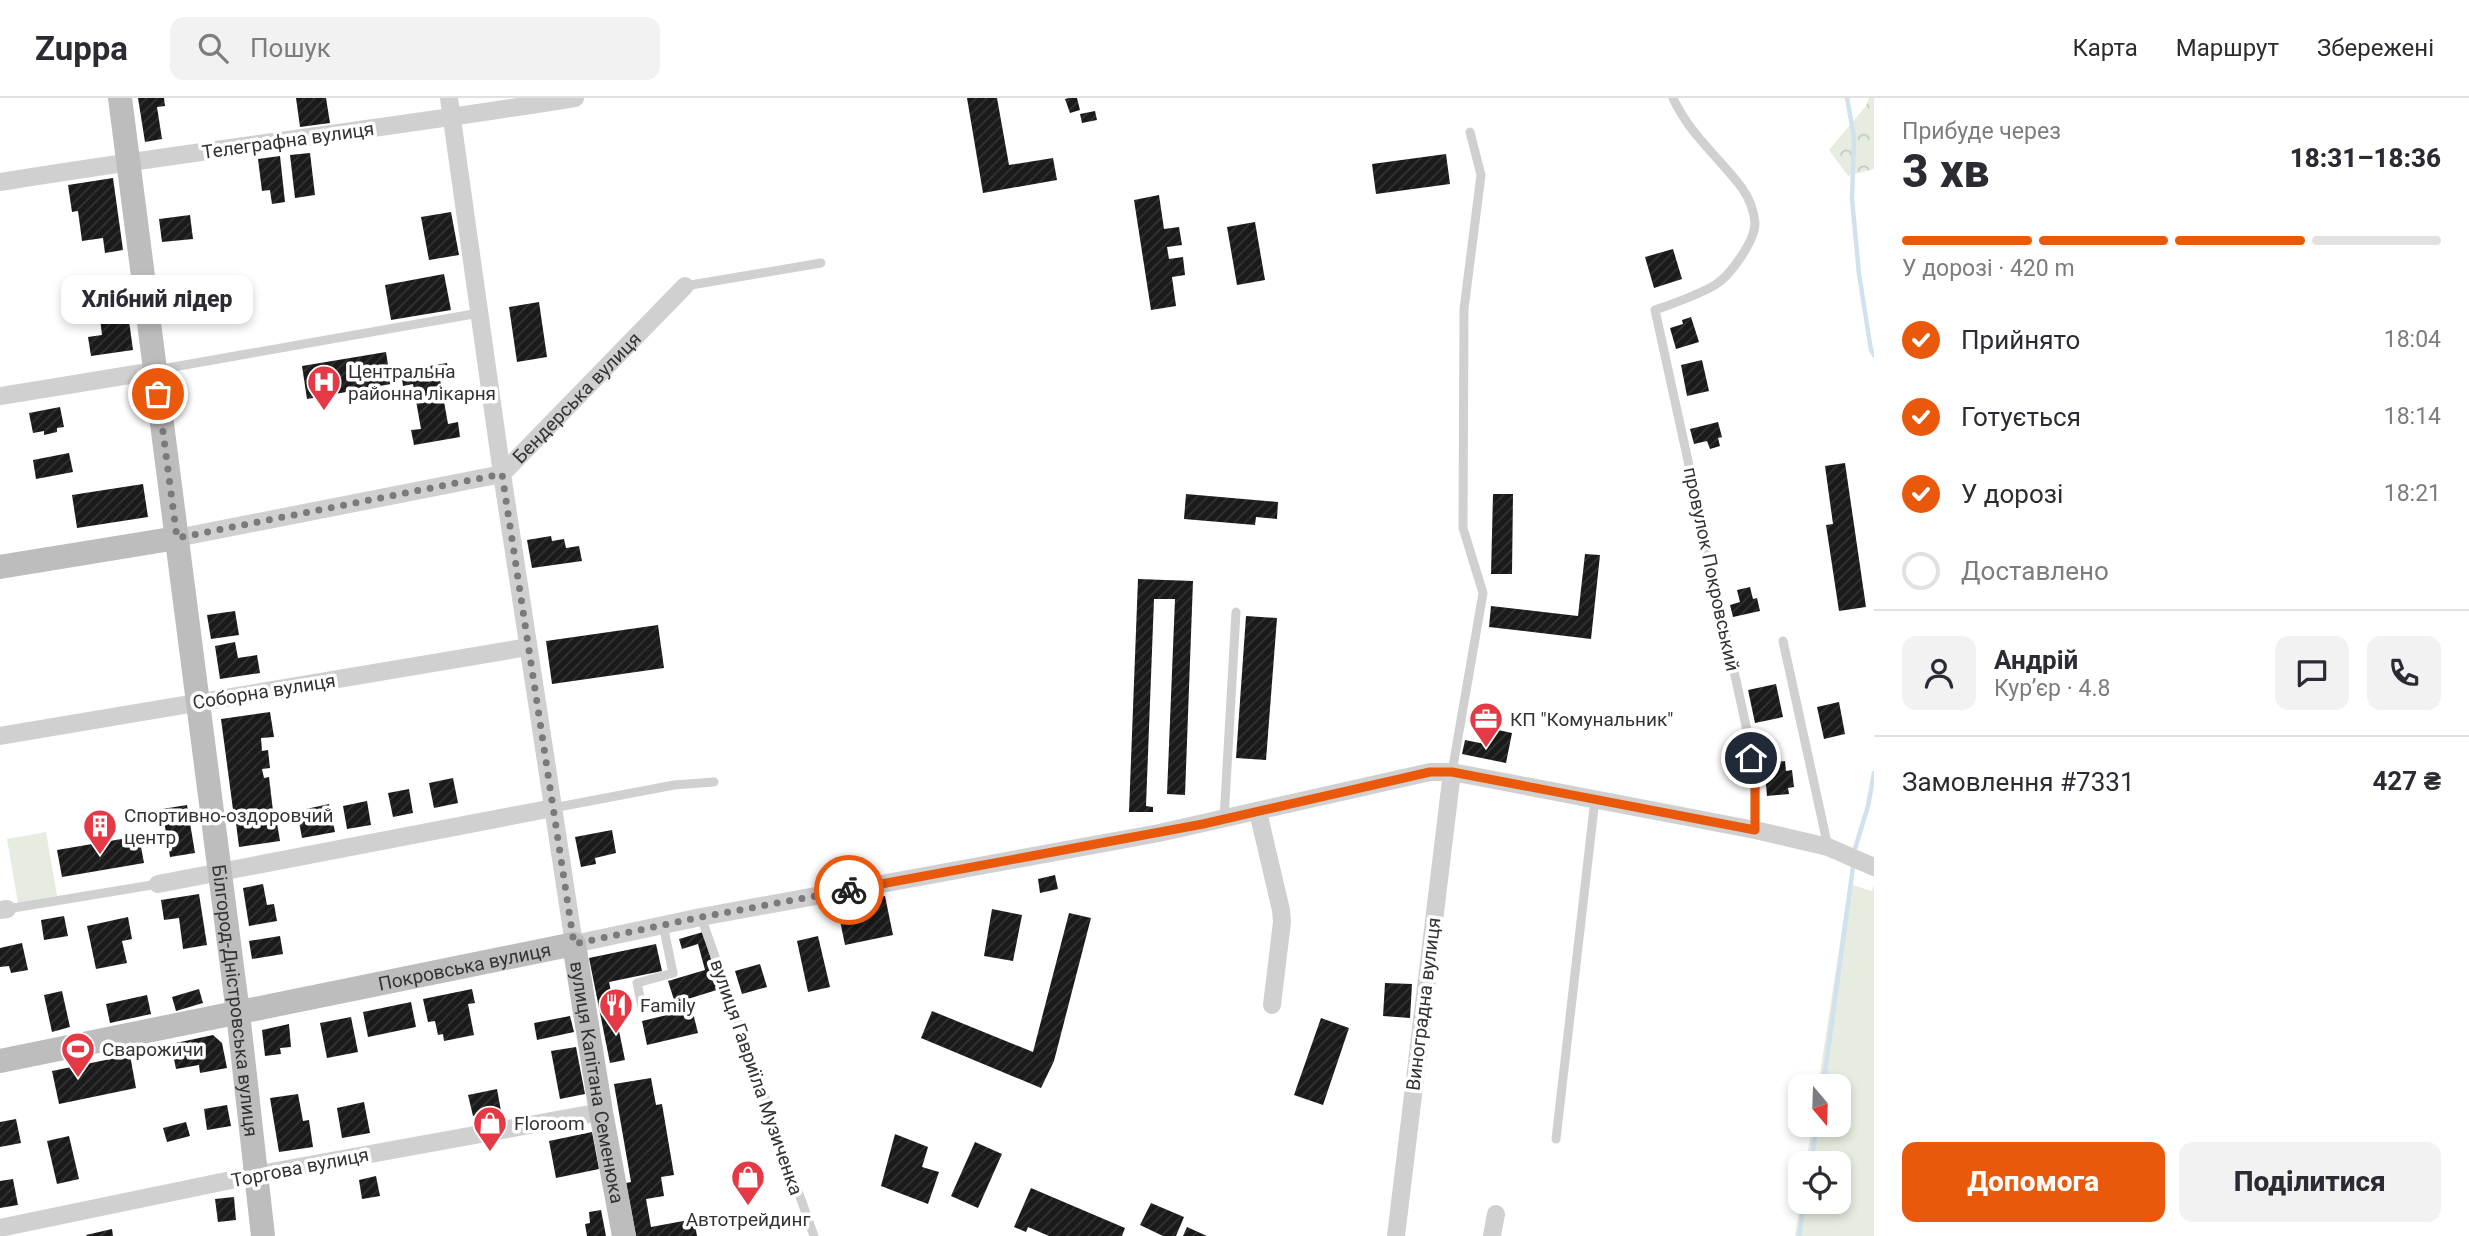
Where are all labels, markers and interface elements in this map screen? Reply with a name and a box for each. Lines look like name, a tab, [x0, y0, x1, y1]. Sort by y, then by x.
search box	[170, 17, 660, 80]
text: Zuppa	[35, 29, 128, 68]
icon: search	[194, 29, 232, 67]
text: Пошук	[250, 33, 331, 63]
text: Карта	[2072, 34, 2138, 62]
text: Маршрут	[2176, 34, 2279, 62]
text: Збережені	[2317, 34, 2434, 62]
street label: Телеграфна вулиця	[201, 117, 376, 164]
text: Прибуде через	[1902, 118, 2061, 145]
text: 18:31–18:36	[2290, 143, 2441, 173]
text: 3 хв	[1902, 144, 1989, 198]
text: У дорозі · 420 m	[1902, 255, 2075, 282]
callout: Хлібний лідер	[62, 275, 254, 324]
text: Хлібний лідер	[82, 286, 232, 313]
icon: check	[1902, 321, 1940, 359]
text: Прийнято	[1961, 325, 2080, 355]
text: 18:04	[2384, 326, 2441, 353]
street label: Бендерська вулиця	[508, 327, 646, 468]
place label: Центральна районна лікарня	[348, 360, 496, 405]
hospital icon: Центральна районна лікарня	[305, 363, 343, 412]
pin	[128, 364, 188, 424]
icon: bag	[139, 375, 177, 413]
icon: check	[1902, 398, 1940, 436]
text: Готується	[1961, 402, 2081, 432]
text: 18:14	[2384, 403, 2441, 430]
street label: провулок Покровський	[1679, 465, 1744, 673]
icon: check	[1902, 475, 1940, 513]
text: У дорозі	[1961, 479, 2063, 509]
text: 18:21	[2384, 480, 2441, 507]
text: Доставлено	[1961, 556, 2109, 586]
button: person	[1902, 636, 1976, 710]
button: chat	[2275, 636, 2349, 710]
button: phone	[2367, 636, 2441, 710]
text: Андрій	[1994, 645, 2078, 675]
street label: Соборна вулиця	[191, 669, 337, 714]
text: Кур’єр · 4.8	[1994, 675, 2110, 702]
office icon: КП "Комунальник"	[1467, 700, 1505, 749]
place label: КП "Комунальник"	[1510, 708, 1673, 731]
pin	[1721, 728, 1781, 788]
icon: home	[1732, 739, 1770, 777]
text: 427 ₴	[2372, 766, 2441, 796]
text: Замовлення #7331	[1902, 767, 2135, 797]
place label: Спортивно-оздоровчий центр	[124, 804, 334, 849]
building icon: Спортивно-оздоровчий центр	[81, 807, 119, 856]
courier	[814, 855, 884, 925]
street label: Білгород-Дністровська вулиця	[207, 863, 263, 1138]
icon: bike	[830, 871, 868, 909]
street label: Виноградна вулиця	[1401, 916, 1446, 1092]
street label: Покровська вулиця	[376, 938, 553, 996]
street label: вулиця Гавриїла Музиченка	[705, 956, 808, 1198]
street label: вулиця Капітана Семенюка	[565, 960, 629, 1205]
restaurant icon: Family	[597, 986, 635, 1035]
place label: Family	[640, 994, 695, 1017]
sports icon: Сварожичи	[59, 1030, 97, 1079]
place label: Сварожичи	[102, 1038, 204, 1061]
north arrow	[1788, 1074, 1852, 1138]
map controls	[1788, 1074, 1851, 1214]
shop icon: Floroom	[471, 1104, 509, 1153]
place label: Floroom	[514, 1112, 585, 1135]
button: Допомога	[1902, 1142, 2165, 1222]
button: Поділитися	[2179, 1142, 2441, 1222]
street label: Торгова вулиця	[229, 1143, 371, 1192]
button: locate	[1788, 1151, 1851, 1214]
shop icon: Автотрейдинг	[729, 1158, 767, 1207]
place label: Автотрейдинг	[686, 1208, 810, 1231]

